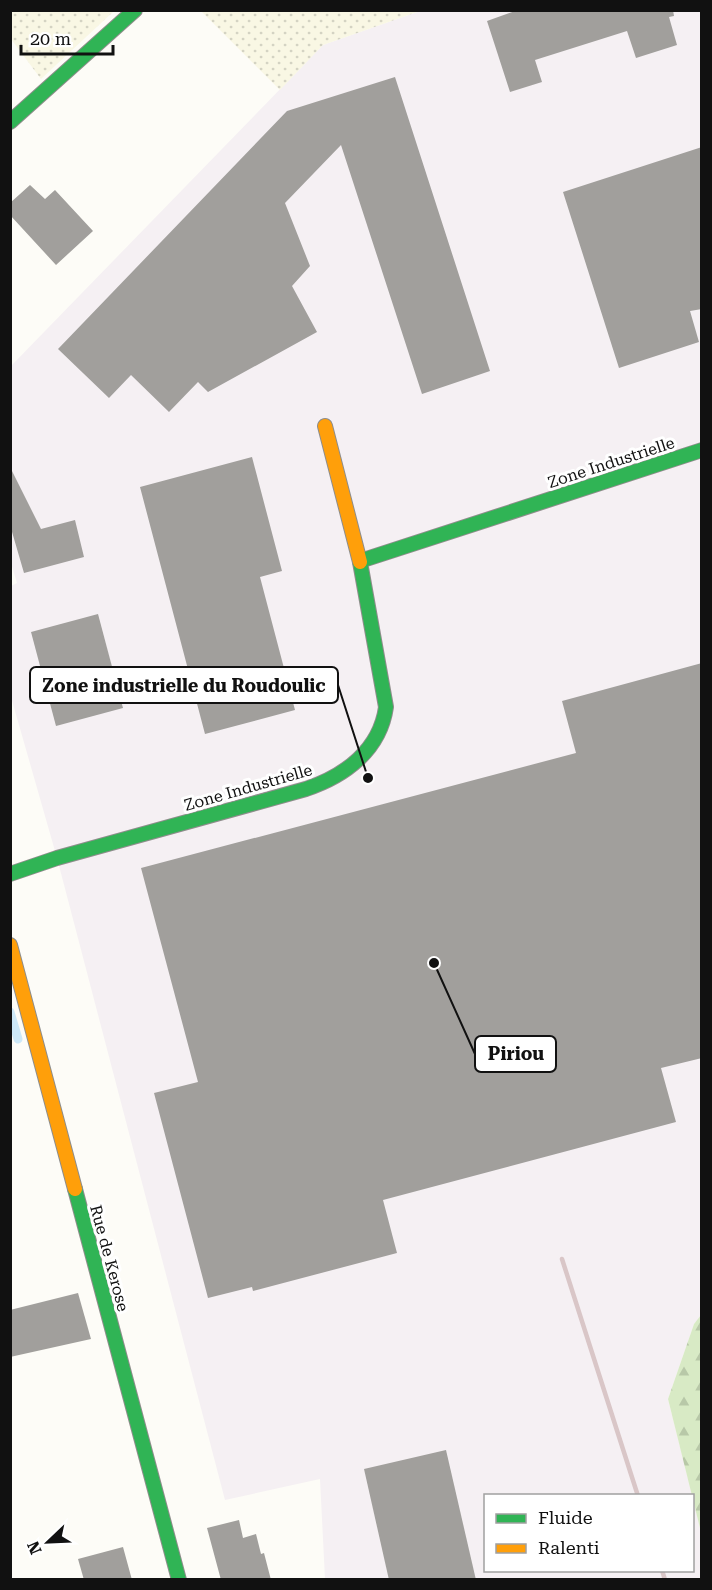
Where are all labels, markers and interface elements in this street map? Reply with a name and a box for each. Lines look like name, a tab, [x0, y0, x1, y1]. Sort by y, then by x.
scale bar	[21, 18, 112, 56]
text: 20 m	[30, 28, 71, 49]
street label: Zone Industrielle	[545, 433, 677, 492]
callout: Zone industrielle du Roudoulic	[30, 667, 338, 703]
text: Zone industrielle du Roudoulic	[42, 675, 326, 696]
street label: Zone Industrielle	[182, 760, 314, 815]
callout: Piriou	[475, 1036, 556, 1072]
text: Piriou	[488, 1043, 544, 1064]
street label: Rue de Kerose	[86, 1203, 133, 1314]
legend	[484, 1494, 694, 1572]
text: Fluide	[538, 1507, 593, 1528]
north arrow	[18, 1512, 78, 1572]
text: Ralenti	[538, 1537, 600, 1558]
text: N	[23, 1538, 46, 1557]

